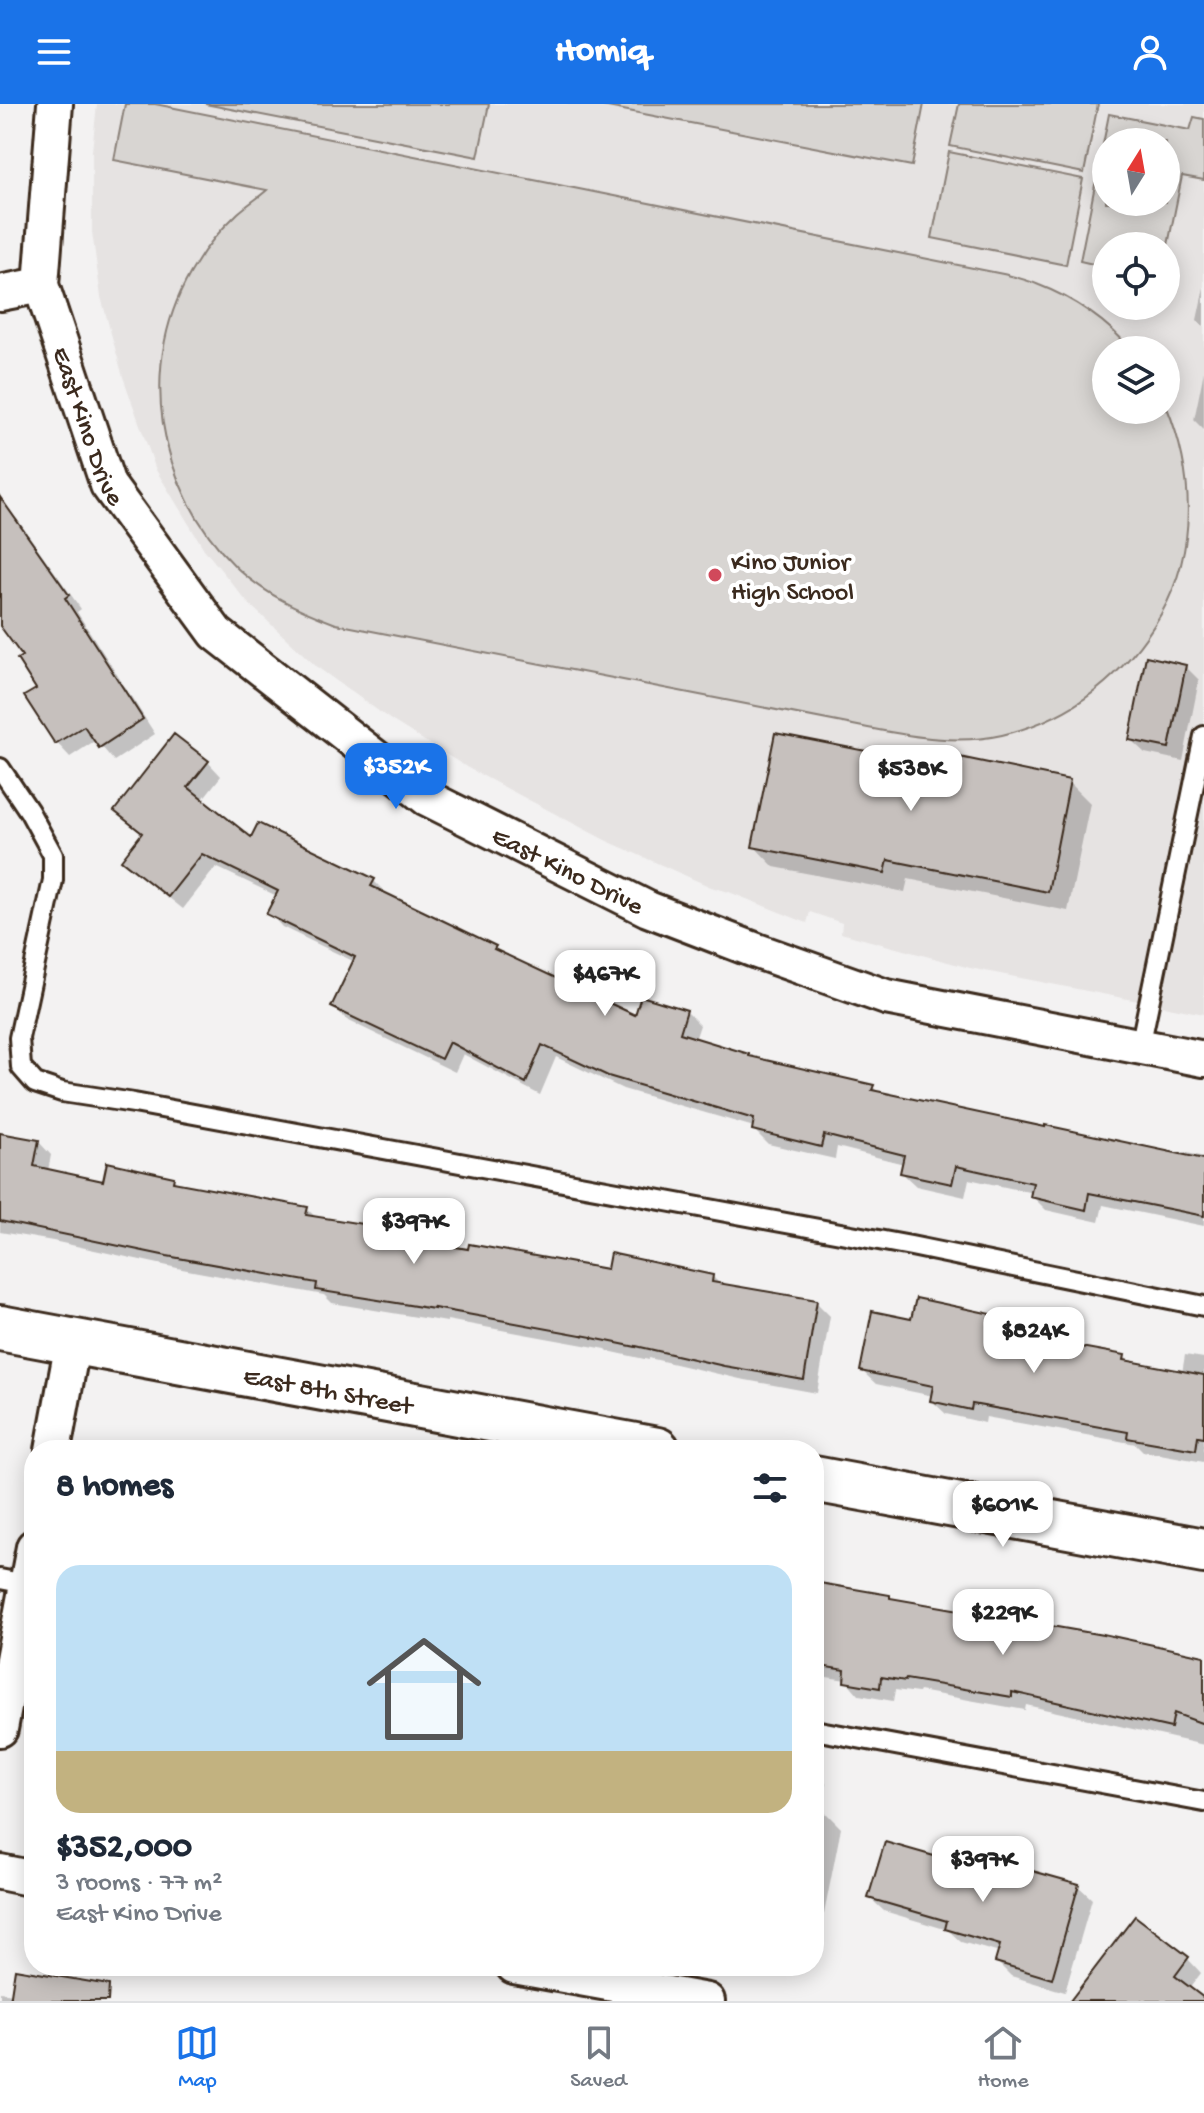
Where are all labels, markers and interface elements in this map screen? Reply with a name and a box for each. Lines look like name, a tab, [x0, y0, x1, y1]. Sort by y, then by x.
icon: menu	[32, 30, 76, 74]
icon: person	[1128, 30, 1172, 74]
text: Homiq	[555, 31, 649, 74]
north arrow	[1092, 128, 1180, 216]
map controls	[1092, 128, 1180, 424]
button: locate	[1092, 232, 1180, 320]
button: layers	[1092, 336, 1180, 424]
street label: East Kino Drive	[43, 344, 129, 514]
place label: Kino Junior High School	[731, 549, 854, 610]
marker: Kino Junior High School	[706, 566, 724, 584]
pin: $352K	[340, 743, 452, 811]
pin: $538K	[855, 745, 967, 813]
text: $352K	[363, 753, 429, 784]
text: $538K	[877, 755, 945, 786]
street label: East Kino Drive	[486, 822, 648, 924]
pin: $467K	[549, 950, 661, 1018]
text: $467K	[573, 960, 638, 991]
pin: $397K	[358, 1198, 470, 1266]
text: $397K	[381, 1208, 447, 1239]
pin: $824K	[978, 1307, 1090, 1375]
text: $824K	[1001, 1317, 1067, 1348]
street label: East 8th Street	[240, 1363, 417, 1425]
icon: filters	[748, 1466, 792, 1510]
text: 8 homes	[56, 1468, 173, 1508]
pin: $601K	[947, 1481, 1059, 1549]
text: $601K	[971, 1491, 1035, 1522]
pin: $229K	[947, 1589, 1059, 1657]
text: $229K	[971, 1599, 1035, 1630]
icon: home	[352, 1617, 496, 1761]
text: $352,000	[56, 1829, 192, 1869]
pin: $397K	[927, 1836, 1039, 1904]
text: $397K	[950, 1846, 1016, 1877]
text: 3 rooms · 77 m²	[56, 1869, 222, 1900]
text: East Kino Drive	[56, 1900, 222, 1931]
tab: Map	[175, 2021, 219, 2095]
tab: Saved	[570, 2021, 627, 2095]
tab: Home	[978, 2021, 1029, 2095]

